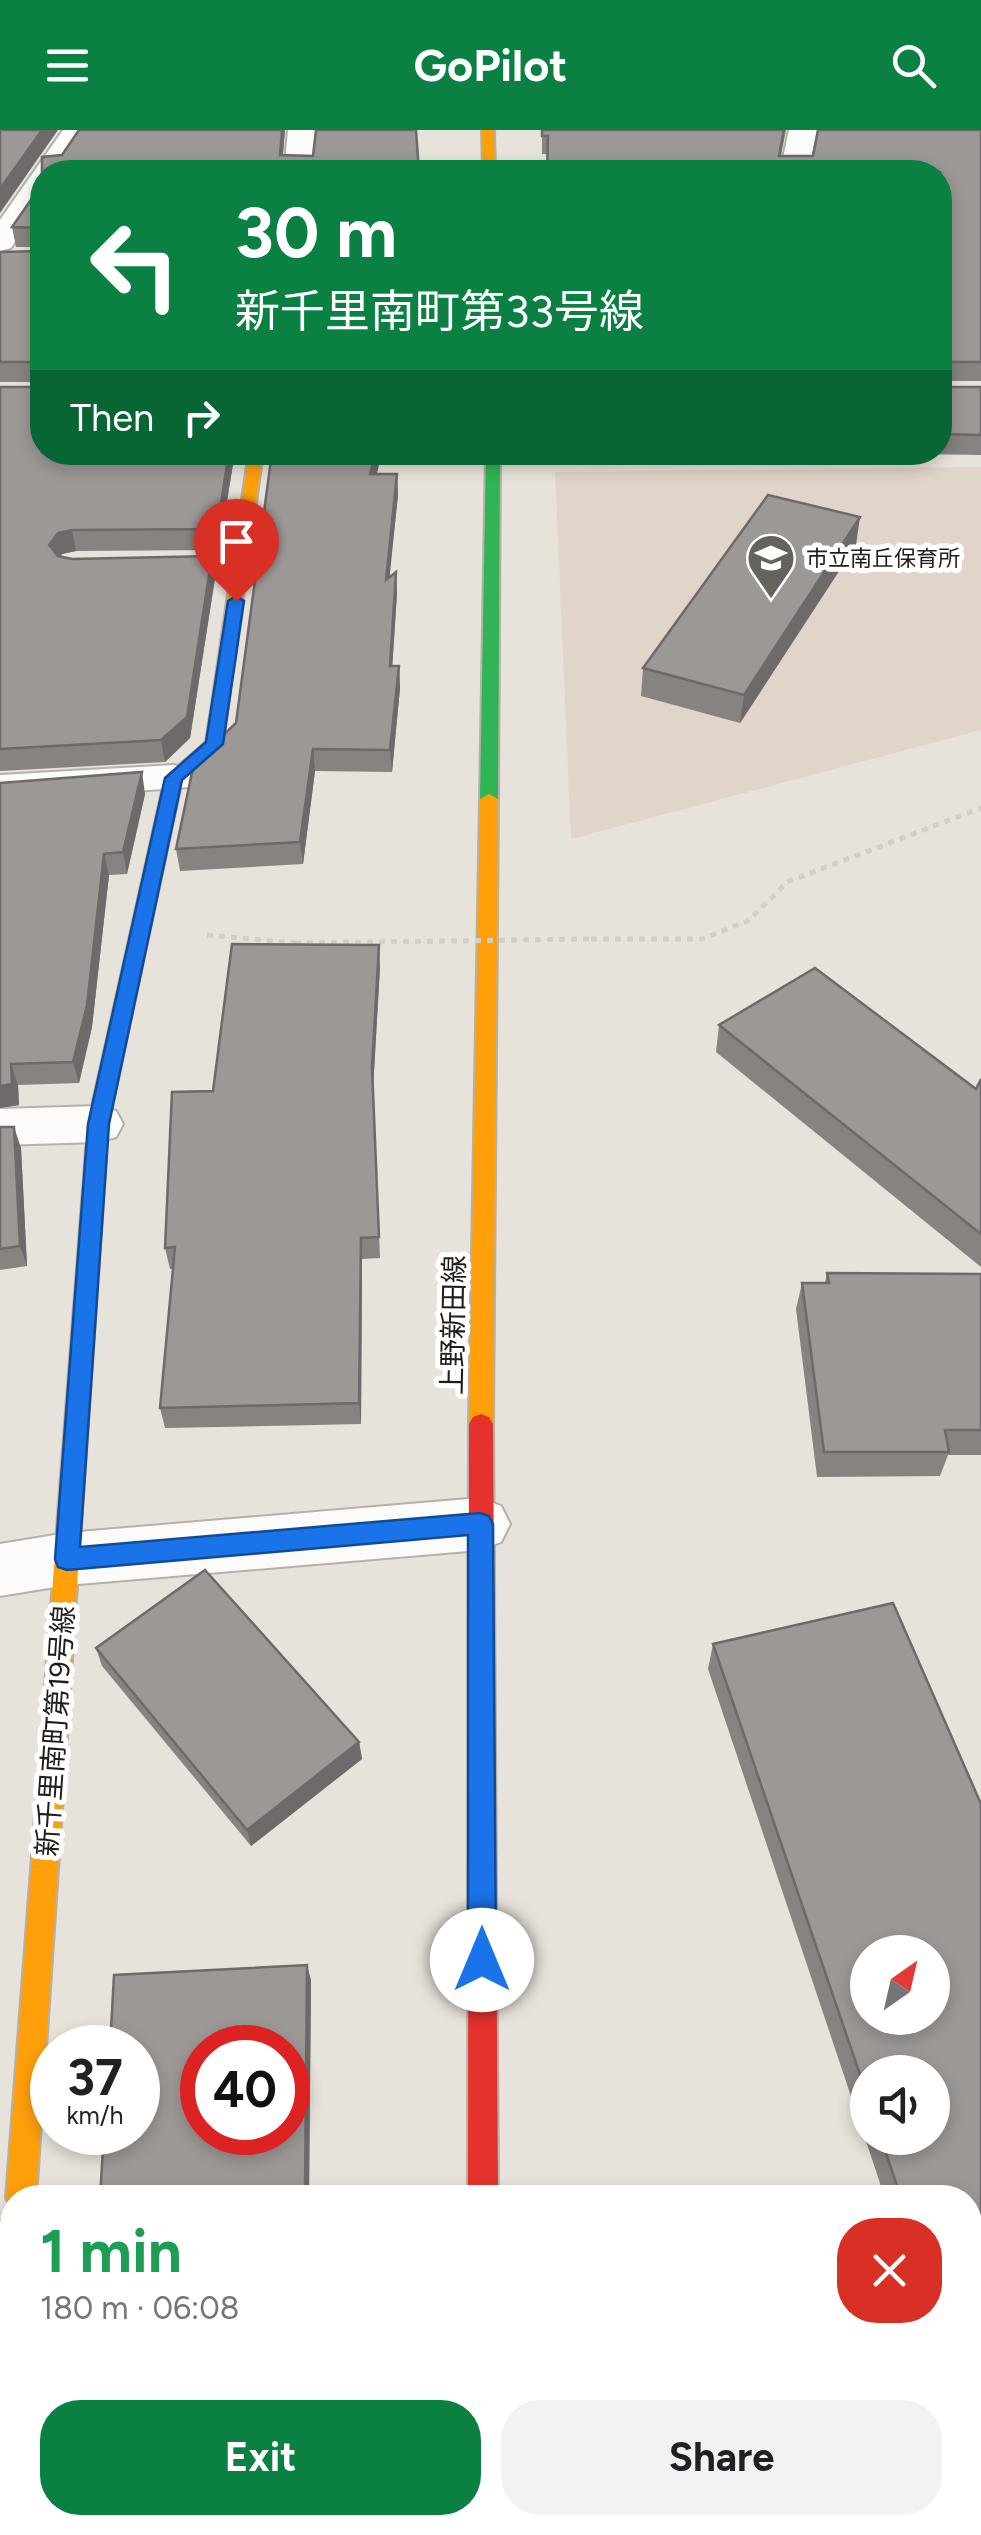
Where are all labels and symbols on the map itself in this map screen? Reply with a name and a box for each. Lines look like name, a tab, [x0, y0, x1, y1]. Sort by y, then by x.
pin	[194, 499, 279, 602]
school or university icon: 市立南丘保育所	[745, 532, 797, 600]
place label: 市立南丘保育所	[806, 545, 960, 572]
street label: 上野新田線	[435, 1255, 471, 1395]
street label: 新千里南町第19号線	[29, 1604, 81, 1858]
position arrow	[430, 1908, 534, 2012]
north arrow	[850, 1935, 950, 2035]
speed limit sign: 40	[180, 2025, 310, 2155]

